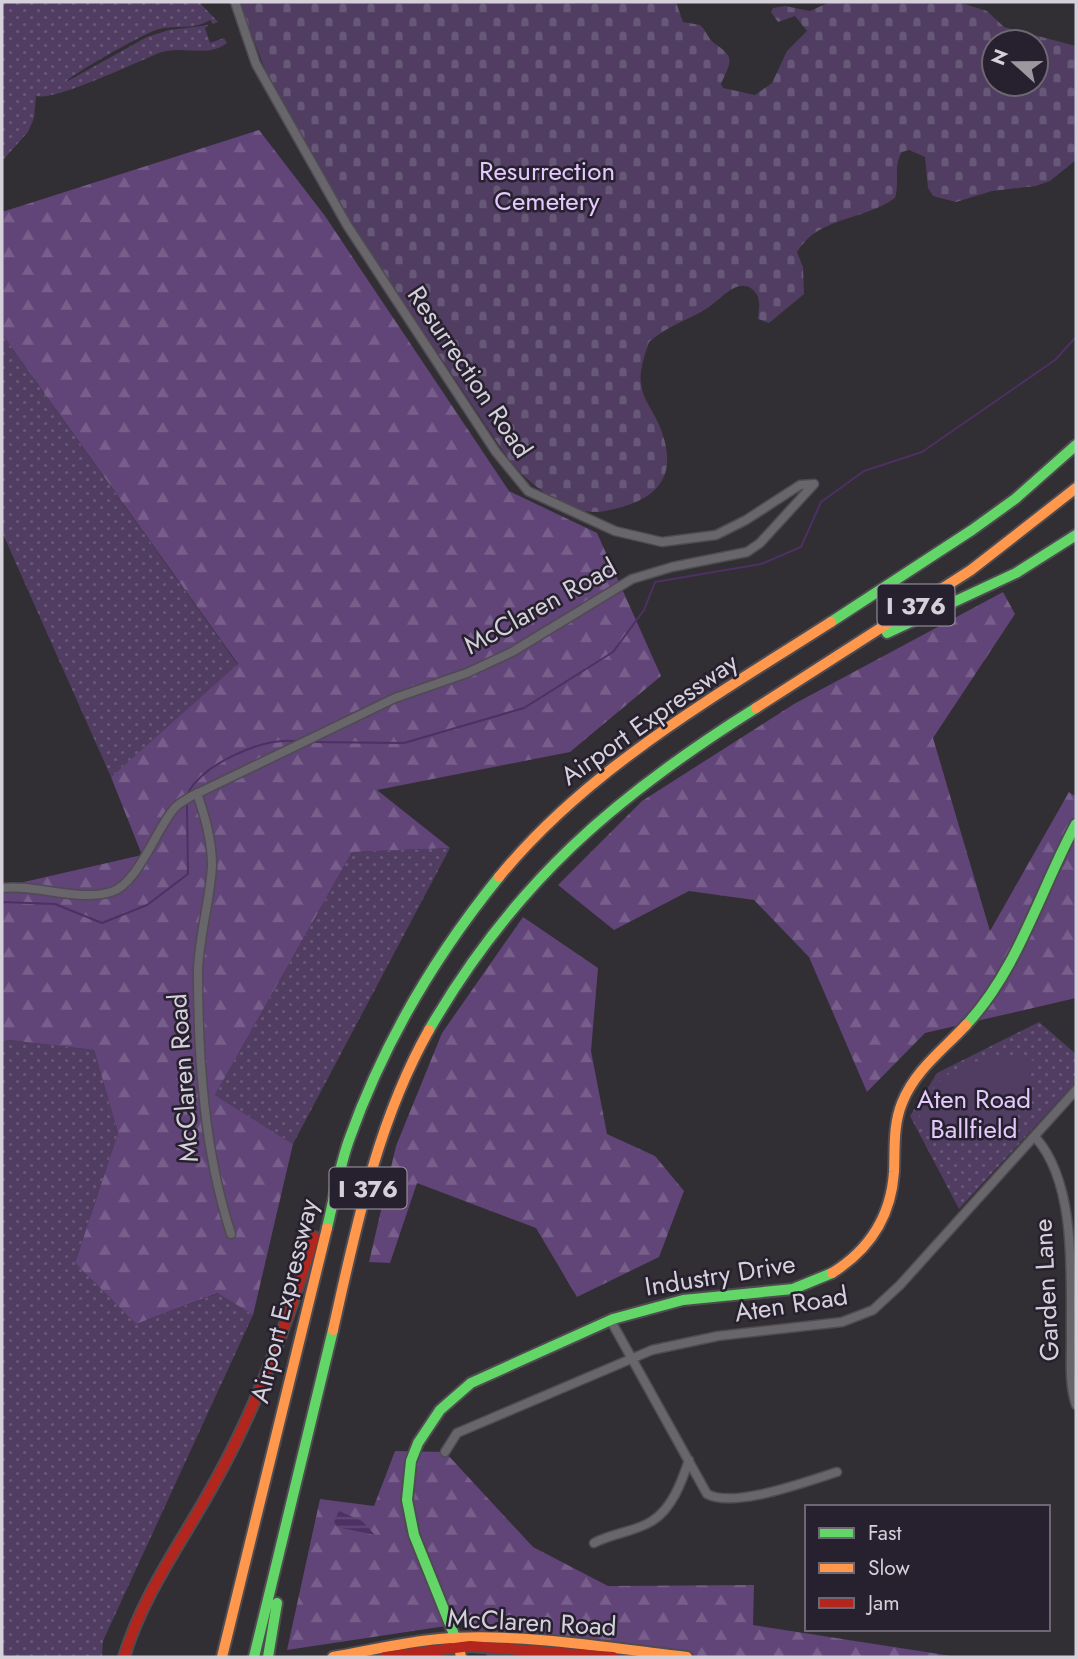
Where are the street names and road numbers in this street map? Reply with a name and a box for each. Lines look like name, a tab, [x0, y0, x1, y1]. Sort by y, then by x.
street label: Resurrection Road	[398, 278, 542, 466]
street label: McClaren Road	[457, 548, 623, 664]
road number: I 376	[878, 584, 954, 626]
street label: Airport Expressway	[552, 643, 746, 795]
street label: McClaren Road	[158, 992, 208, 1164]
road number: I 376	[330, 1168, 406, 1208]
street label: Airport Expressway	[240, 1194, 328, 1407]
street label: Garden Lane	[1023, 1218, 1069, 1362]
street label: Industry Drive	[642, 1244, 798, 1306]
street label: Aten Road	[732, 1276, 850, 1332]
street label: McClaren Road	[447, 1599, 617, 1645]

